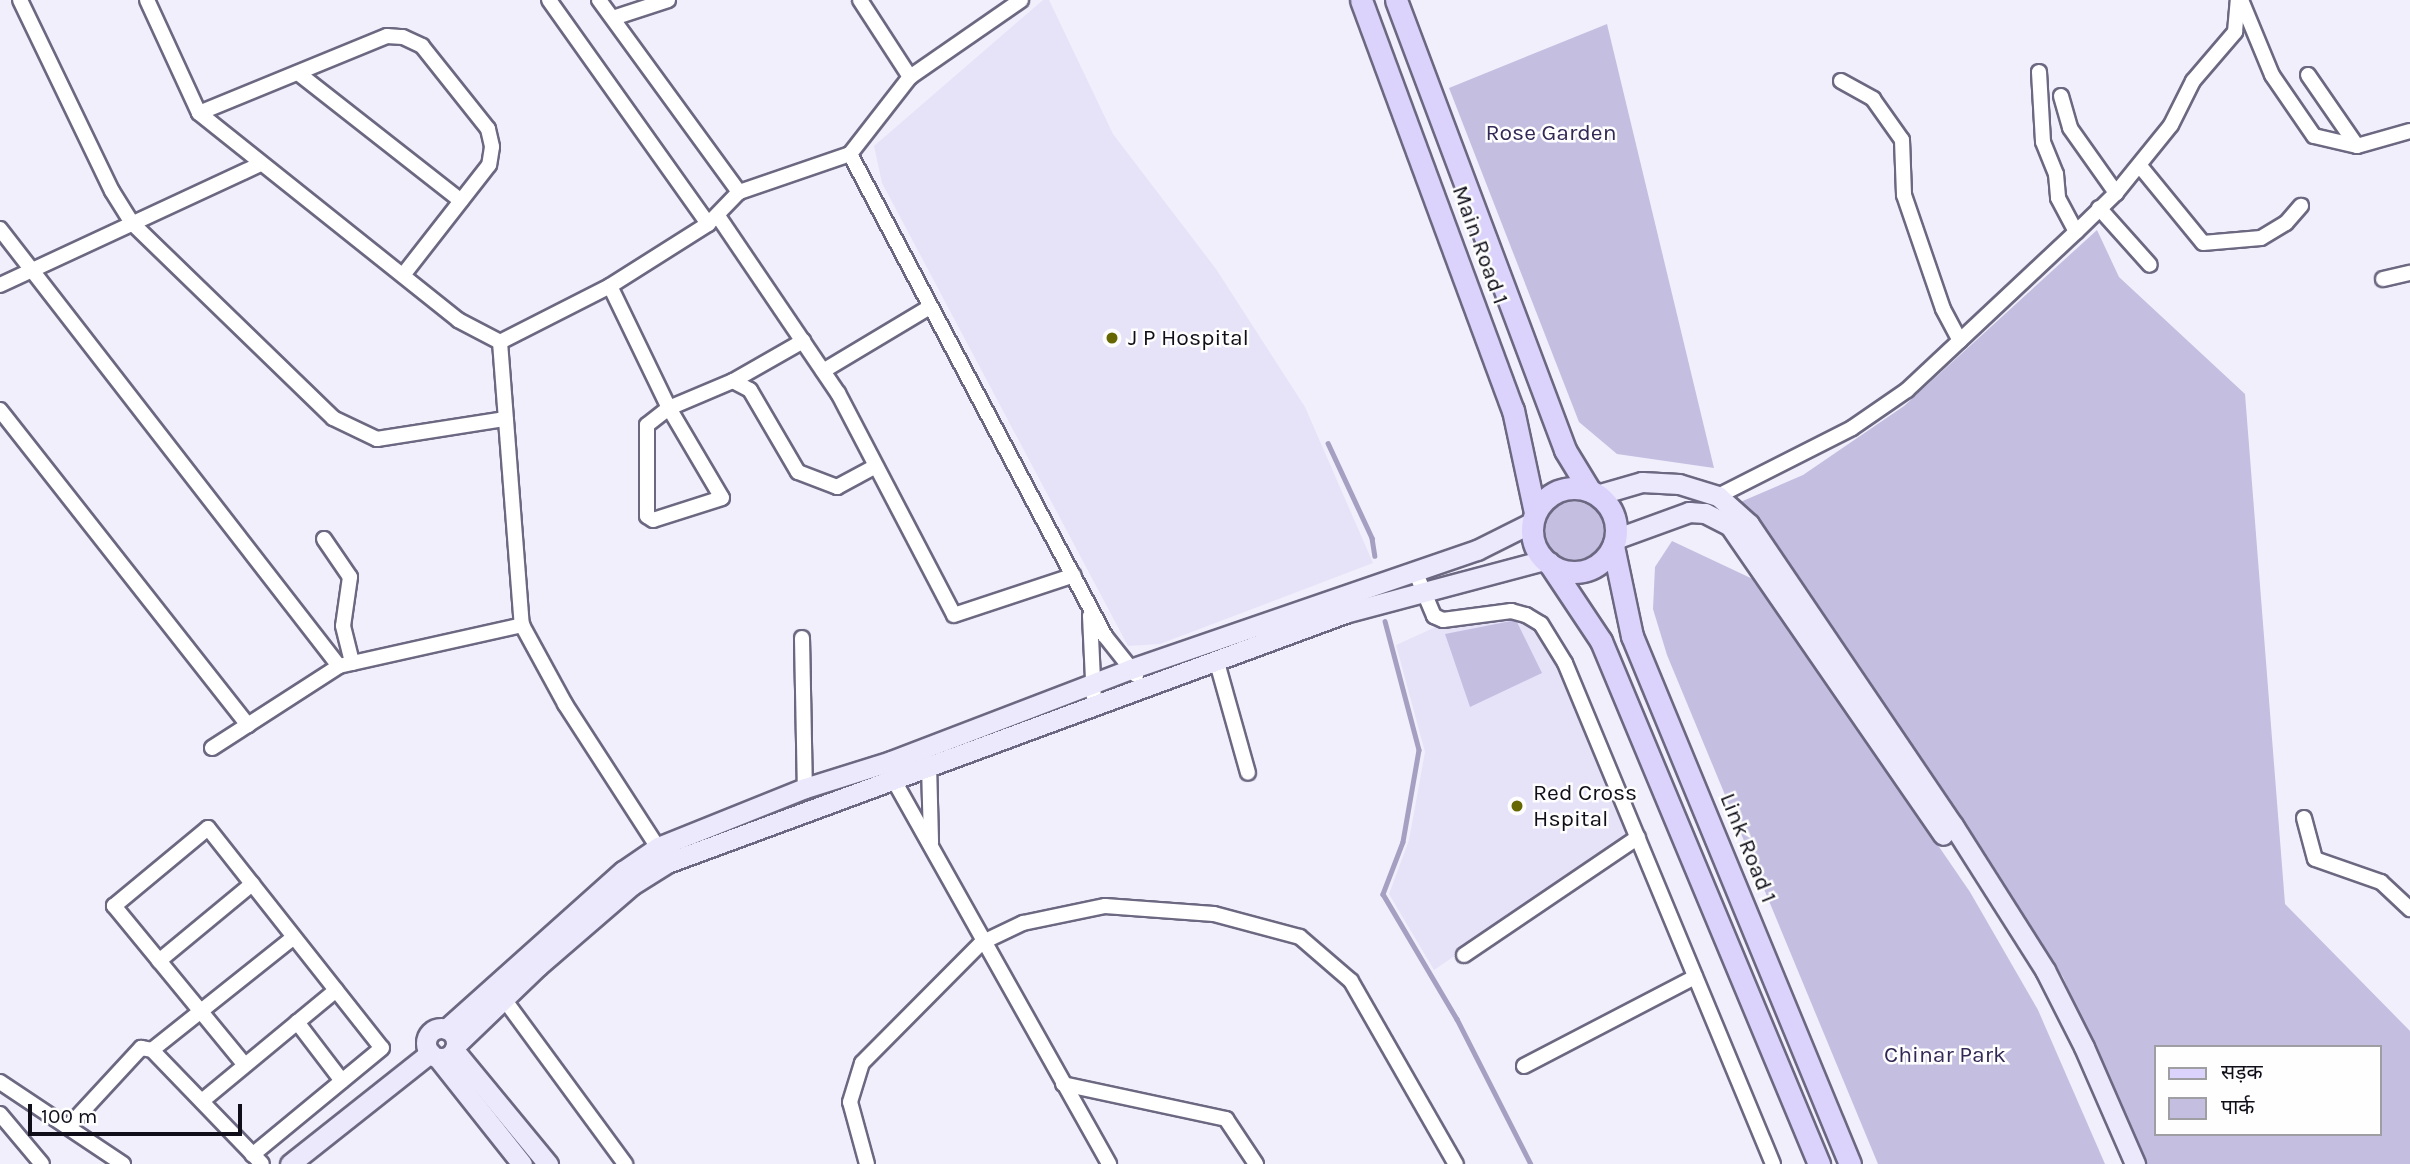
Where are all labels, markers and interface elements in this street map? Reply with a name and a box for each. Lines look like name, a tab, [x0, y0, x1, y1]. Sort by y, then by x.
park label: Rose Garden	[1485, 119, 1617, 147]
street label: Main Road 1	[1446, 182, 1514, 308]
place label: J P Hospital	[1128, 324, 1249, 352]
marker: J P Hospital	[1102, 328, 1122, 348]
place label: Red Cross Hspital	[1533, 779, 1637, 833]
street label: Link Road 1	[1713, 789, 1783, 907]
marker: Red Cross Hspital	[1507, 796, 1527, 816]
park label: Chinar Park	[1884, 1041, 2006, 1069]
legend	[2154, 1045, 2382, 1136]
text: सड़क	[2221, 1060, 2263, 1084]
scale bar	[32, 1090, 245, 1134]
text: पार्क	[2221, 1095, 2255, 1119]
text: 100 m	[41, 1104, 98, 1128]

